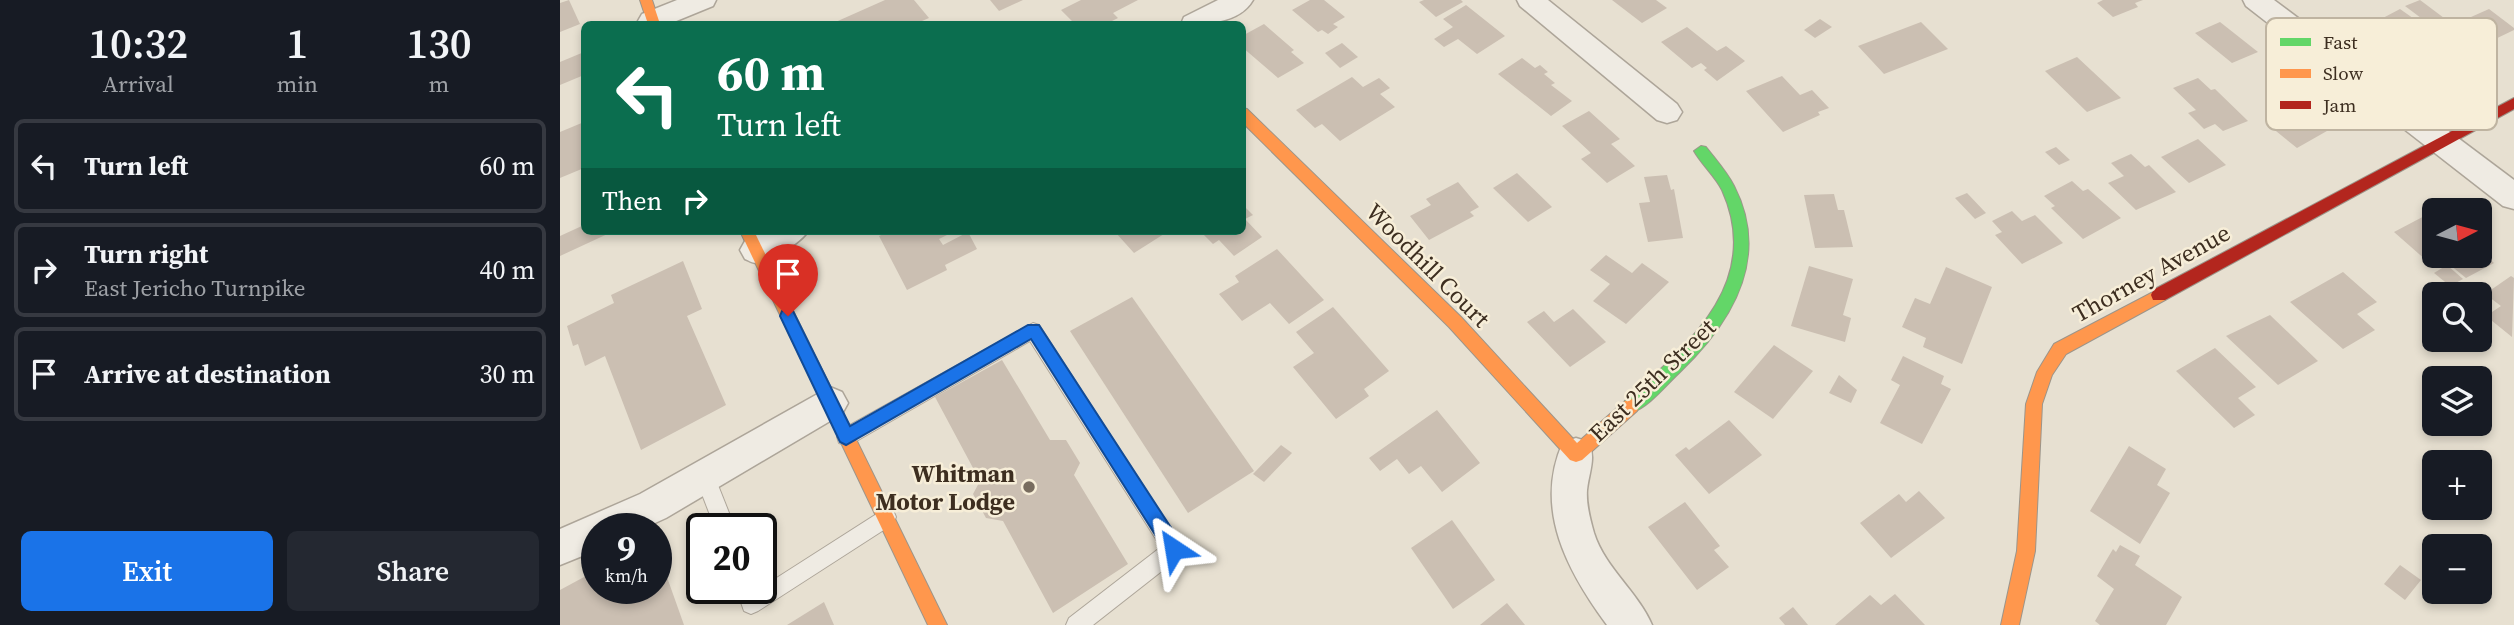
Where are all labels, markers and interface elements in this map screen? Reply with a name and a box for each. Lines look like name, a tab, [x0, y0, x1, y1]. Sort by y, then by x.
text: 10:32	[88, 14, 188, 72]
text: 1	[286, 14, 308, 72]
text: 130	[406, 14, 472, 72]
legend	[2266, 18, 2497, 130]
text: Fast	[2323, 29, 2358, 55]
text: 60 m	[717, 39, 825, 106]
icon: left	[602, 49, 693, 140]
text: Slow	[2323, 60, 2364, 86]
text: Arrival	[103, 68, 174, 100]
text: min	[276, 68, 318, 100]
text: m	[429, 68, 449, 100]
text: Jam	[2322, 92, 2356, 118]
text: Turn left	[717, 103, 841, 147]
icon: left	[25, 147, 63, 185]
text: Turn left	[84, 148, 188, 184]
text: 60 m	[480, 148, 535, 184]
icon: right	[676, 182, 714, 220]
text: Then	[602, 183, 662, 219]
street label: Woodhill Court	[1359, 196, 1498, 335]
north arrow	[2422, 198, 2492, 268]
map controls	[2422, 198, 2492, 604]
street label: Thorney Avenue	[2066, 216, 2236, 330]
text: Turn right	[84, 236, 208, 272]
pin	[758, 244, 818, 316]
icon: right	[25, 251, 63, 289]
text: 40 m	[480, 252, 535, 288]
icon: arrive	[769, 255, 807, 293]
text: East Jericho Turnpike	[84, 272, 305, 304]
button: search	[2422, 282, 2492, 352]
street label: East 25th Street	[1581, 311, 1723, 449]
icon: arrive	[25, 355, 63, 393]
text: Arrive at destination	[84, 356, 331, 392]
text: 30 m	[480, 356, 535, 392]
button: layers	[2422, 366, 2492, 436]
button: +	[2422, 450, 2492, 520]
place label: Whitman Motor Lodge	[876, 457, 1015, 518]
marker: Whitman Motor Lodge	[1021, 479, 1037, 495]
position arrow	[1137, 512, 1211, 586]
speed limit sign: 20	[686, 513, 777, 604]
text: 9	[617, 525, 636, 573]
button: Exit	[21, 531, 273, 611]
button: Share	[287, 531, 539, 611]
button: −	[2422, 534, 2492, 604]
text: km/h	[605, 563, 648, 588]

